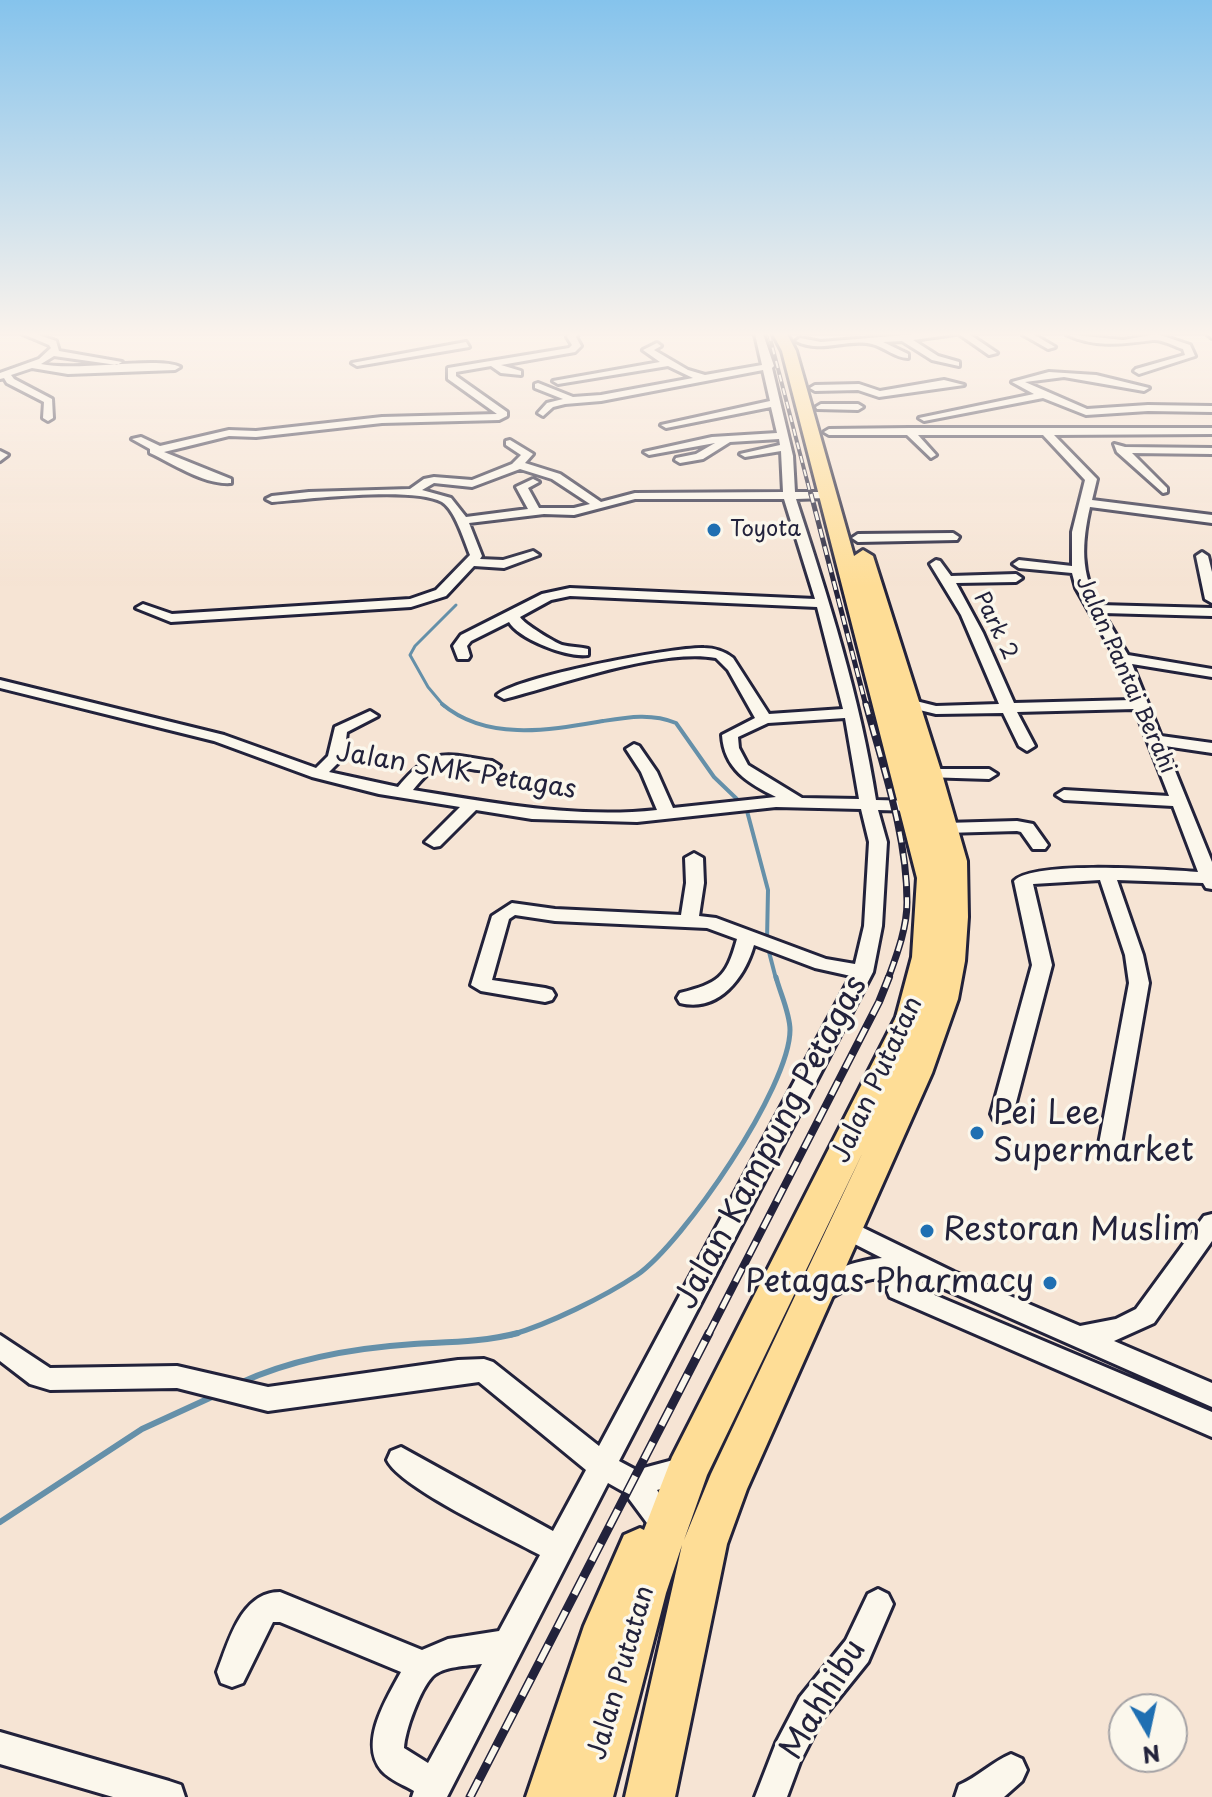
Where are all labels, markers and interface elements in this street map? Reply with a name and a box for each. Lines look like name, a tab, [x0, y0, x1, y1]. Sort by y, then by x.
place label: Toyota	[730, 517, 801, 543]
marker: Toyota	[705, 521, 723, 539]
street label: Jalan Pantai Berahi	[1070, 572, 1180, 778]
street label: Park 2	[967, 588, 1023, 664]
street label: Jalan SMK Petagas	[334, 738, 578, 806]
street label: Jalan Kampung Petagas	[668, 970, 876, 1316]
street label: Jalan Putatan	[826, 992, 930, 1168]
place label: Pei Lee Supermarket	[993, 1096, 1194, 1171]
marker: Pei Lee Supermarket	[968, 1124, 986, 1142]
place label: Restoran Muslim	[943, 1212, 1200, 1250]
marker: Restoran Muslim	[918, 1222, 936, 1240]
place label: Petagas Pharmacy	[745, 1264, 1034, 1302]
marker: Petagas Pharmacy	[1041, 1274, 1059, 1292]
street label: Jalan Putatan	[582, 1582, 662, 1764]
street label: Mahhibu	[773, 1633, 875, 1767]
north arrow	[1108, 1693, 1188, 1773]
text: N	[1140, 1738, 1163, 1773]

